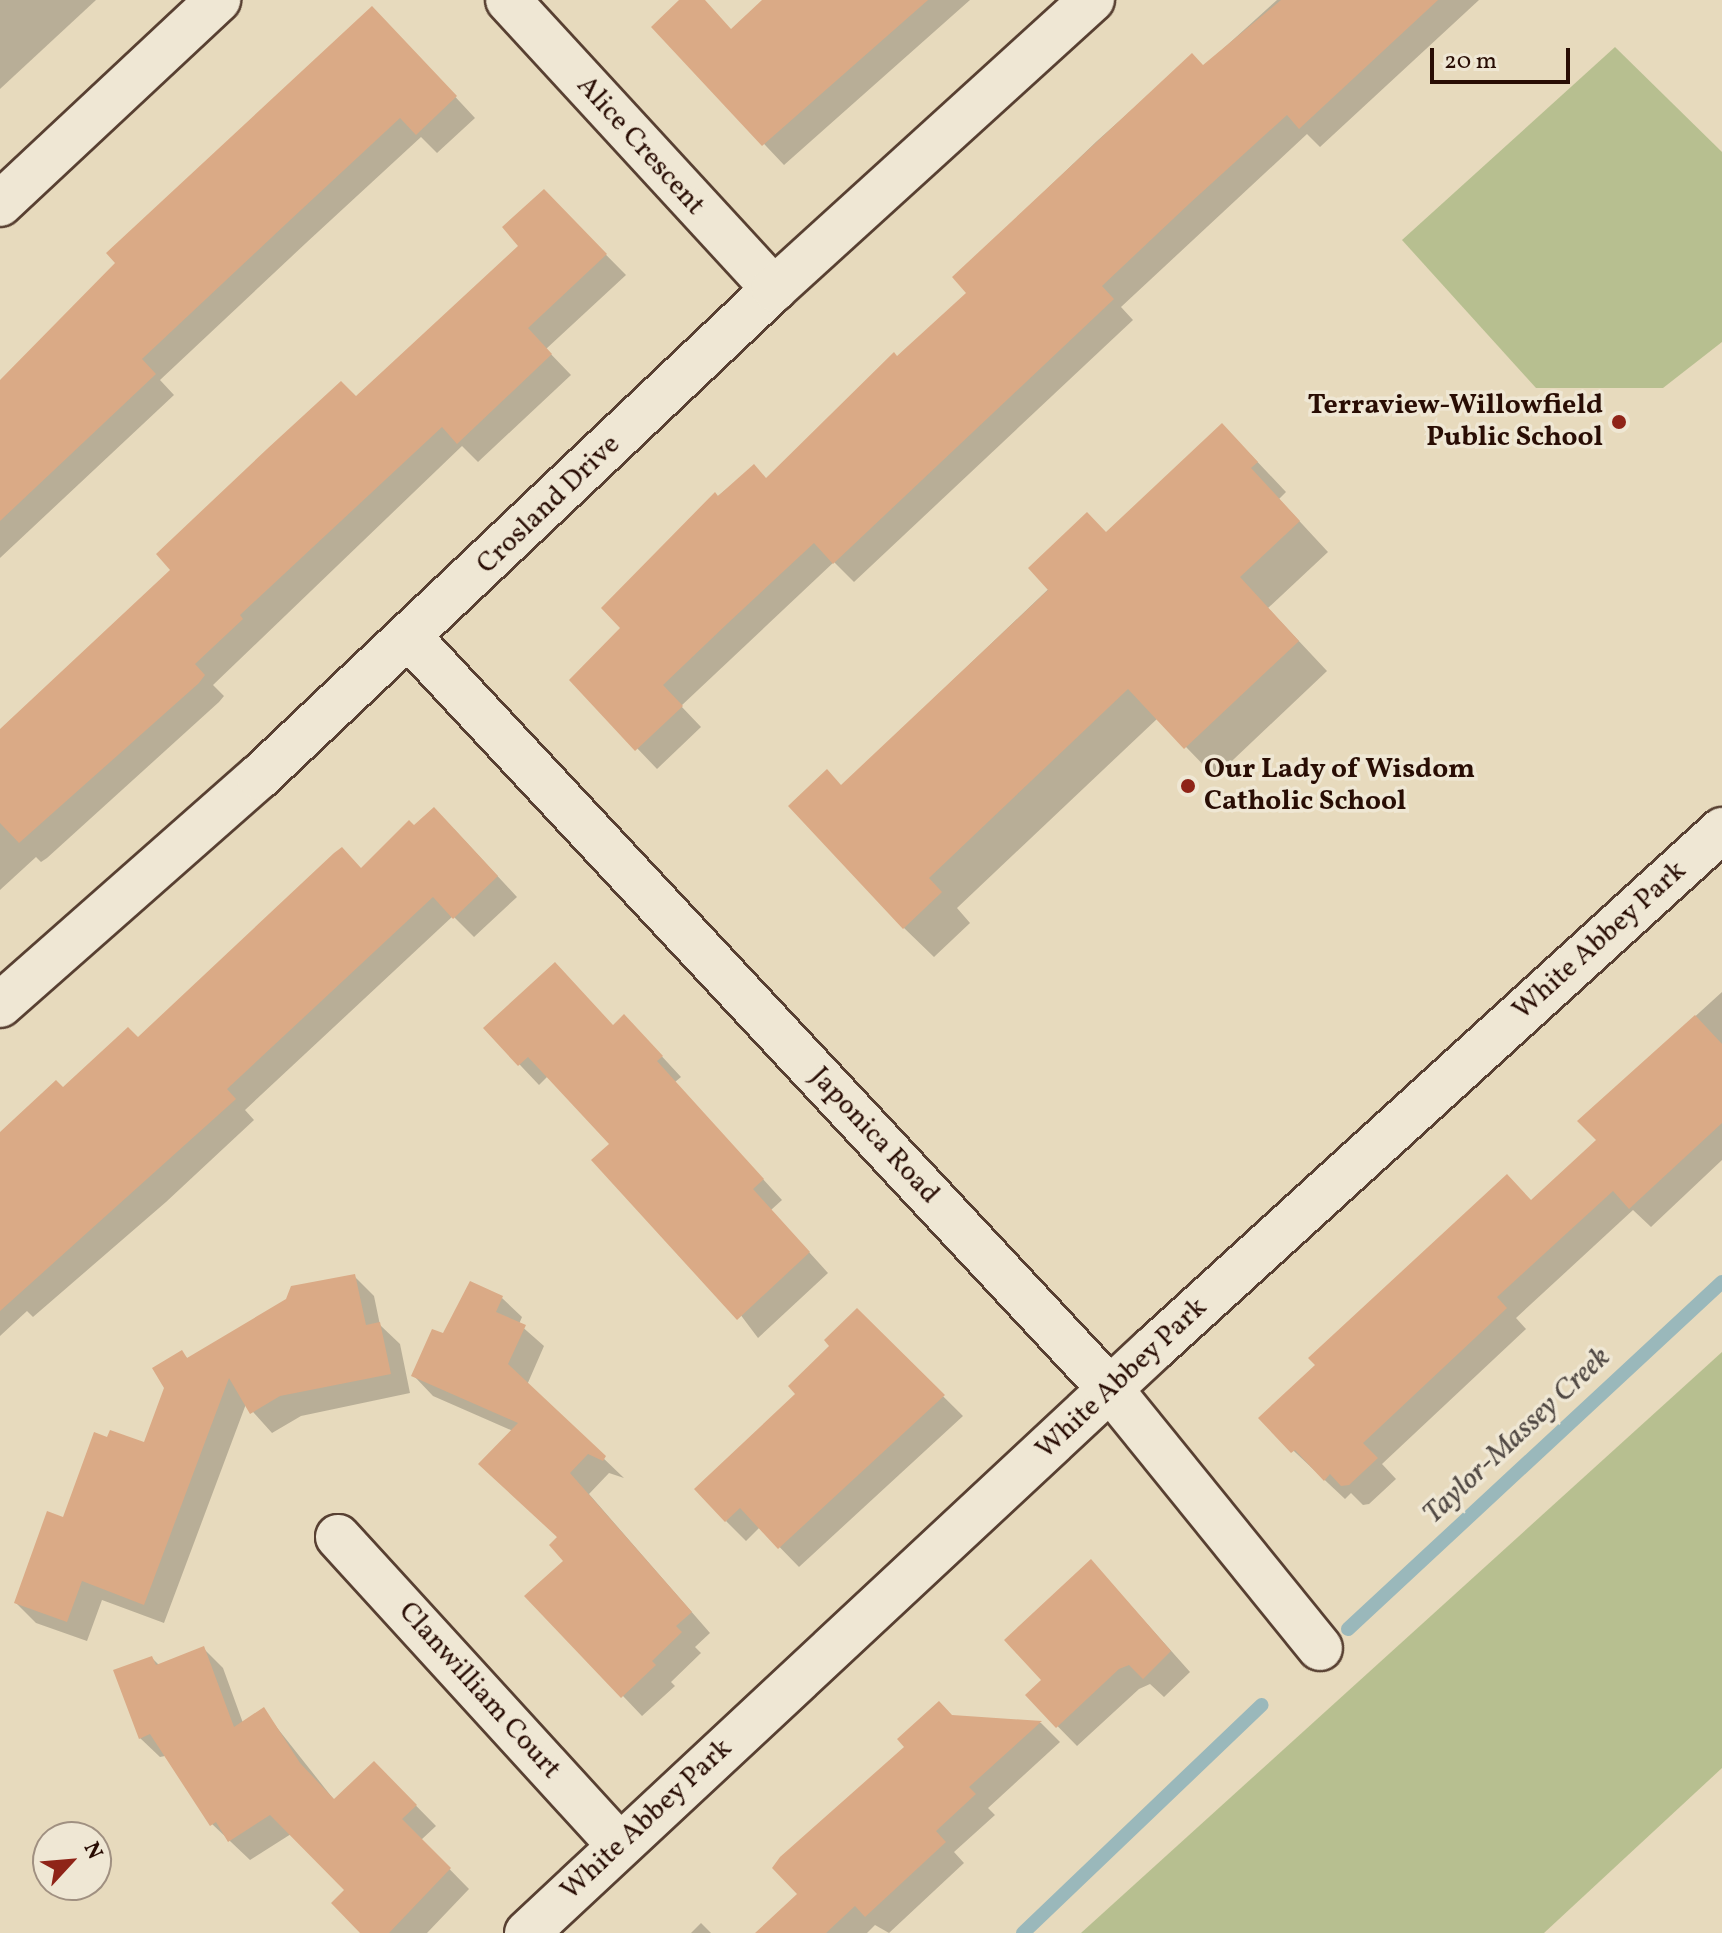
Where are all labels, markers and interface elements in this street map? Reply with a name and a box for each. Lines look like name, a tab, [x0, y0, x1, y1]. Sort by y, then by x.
scale bar	[1434, 32, 1574, 82]
text: 20 m	[1444, 45, 1497, 79]
street label: Alice Crescent	[569, 70, 711, 222]
place label: Terraview-Willowfield Public School	[1308, 389, 1603, 455]
marker: Terraview-Willowfield Public School	[1610, 413, 1628, 431]
street label: Crosland Drive	[471, 428, 627, 582]
place label: Our Lady of Wisdom Catholic School	[1204, 753, 1474, 819]
marker: Our Lady of Wisdom Catholic School	[1179, 777, 1197, 795]
street label: White Abbey Park	[1506, 854, 1694, 1028]
street label: Japonica Road	[802, 1061, 946, 1211]
street label: White Abbey Park	[1029, 1291, 1215, 1467]
water label: Taylor-Massey Creek	[1416, 1340, 1618, 1532]
street label: Clanwilliam Court	[391, 1596, 567, 1786]
street label: White Abbey Park	[554, 1732, 740, 1908]
north arrow	[32, 1821, 112, 1901]
text: N	[75, 1837, 110, 1865]

